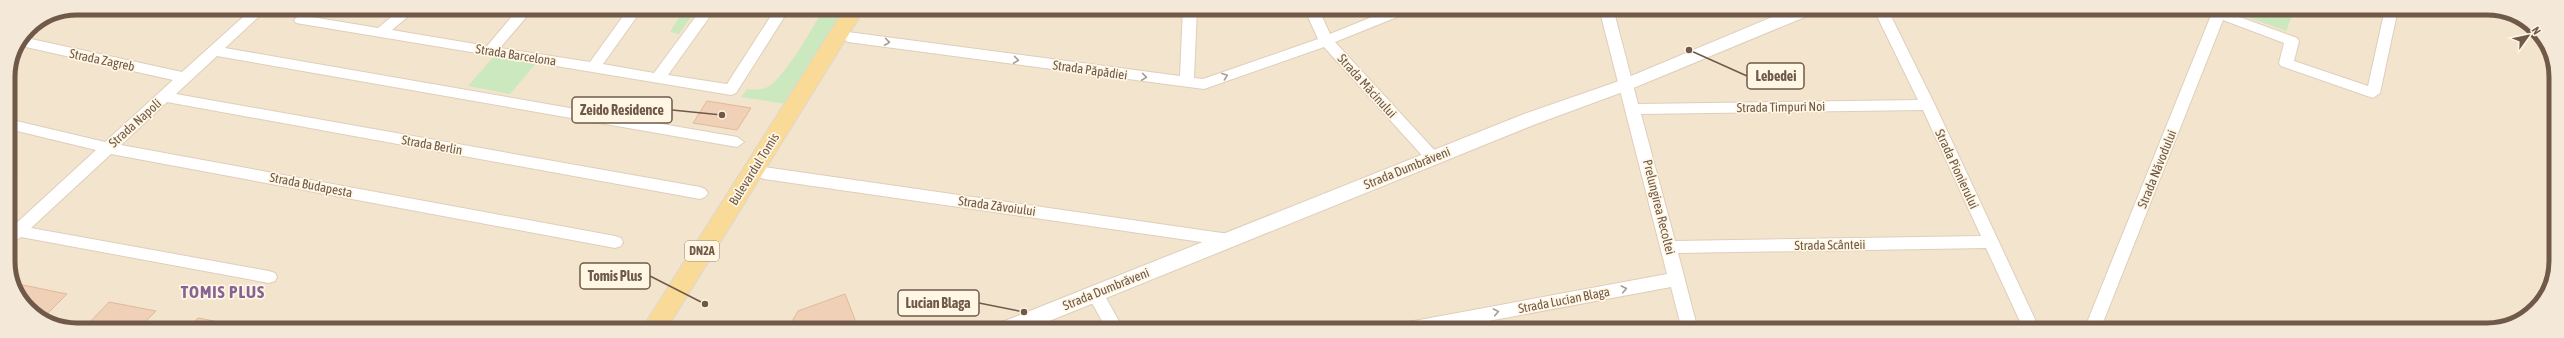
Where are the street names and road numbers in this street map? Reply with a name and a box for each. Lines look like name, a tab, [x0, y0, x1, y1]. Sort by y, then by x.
street label: Strada Barcelona	[475, 41, 557, 69]
street label: Strada Zagreb	[68, 46, 136, 74]
street label: Strada Măcinului	[1334, 51, 1400, 121]
street label: Strada Păpădiei	[1052, 57, 1128, 83]
street label: Strada Napoli	[106, 96, 164, 150]
street label: Strada Timpuri Noi	[1737, 99, 1825, 115]
street label: Strada Pionierului	[1932, 127, 1982, 211]
street label: Strada Năvodului	[2134, 128, 2180, 210]
street label: Bulevardul Tomis	[726, 130, 782, 208]
street label: Strada Berlin	[400, 132, 464, 158]
street label: Strada Dumbrăveni	[1362, 144, 1452, 192]
street label: Prelungirea Recoltei	[1640, 158, 1678, 256]
street label: Strada Budapesta	[268, 170, 354, 200]
street label: Strada Zăvoiului	[957, 193, 1037, 219]
street label: Strada Scânteii	[1794, 237, 1866, 253]
road number: DN2A	[685, 241, 719, 261]
street label: Strada Dumbrăveni	[1061, 265, 1151, 313]
street label: Strada Lucian Blaga	[1517, 284, 1611, 316]

